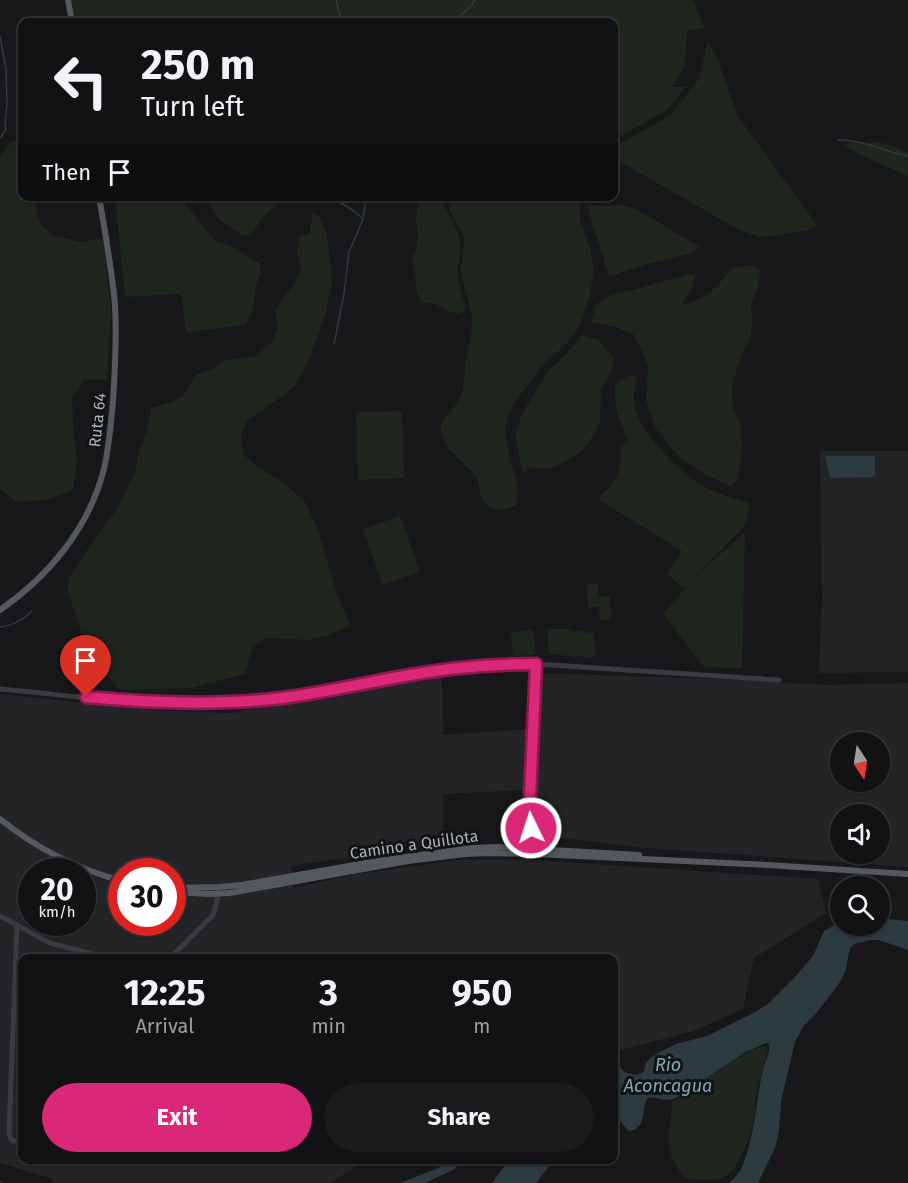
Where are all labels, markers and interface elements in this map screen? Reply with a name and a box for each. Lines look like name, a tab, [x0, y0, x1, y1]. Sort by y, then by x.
text: 250 m	[141, 40, 255, 90]
icon: left	[42, 42, 120, 120]
text: Turn left	[141, 91, 244, 123]
icon: arrive	[103, 156, 136, 189]
text: Then	[42, 159, 91, 186]
street label: Ruta 64	[85, 391, 110, 448]
pin	[60, 635, 111, 697]
icon: arrive	[69, 644, 102, 677]
north arrow	[830, 732, 890, 792]
map controls	[830, 732, 890, 936]
position arrow	[499, 796, 563, 860]
button: sound	[830, 804, 890, 864]
street label: Camino a Quillota	[349, 826, 480, 863]
speed limit sign: 30	[108, 858, 186, 936]
text: 20	[40, 872, 74, 908]
button: search	[830, 876, 890, 936]
text: km/h	[38, 903, 76, 921]
text: 12:25	[124, 971, 206, 1015]
text: 3	[319, 971, 338, 1015]
text: 950	[452, 971, 512, 1015]
text: Arrival	[135, 1014, 194, 1038]
text: min	[311, 1014, 346, 1038]
text: m	[473, 1014, 491, 1038]
water label: Rio Aconcagua	[623, 1054, 712, 1097]
button: Exit	[42, 1083, 312, 1152]
button: Share	[324, 1083, 594, 1152]

